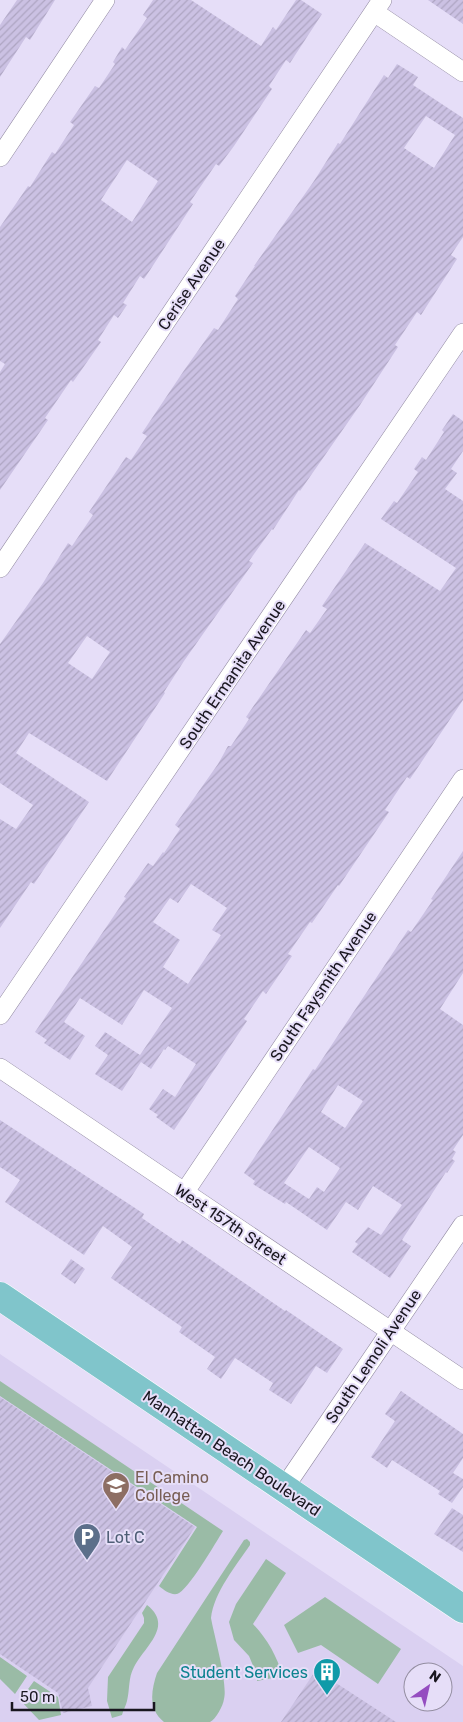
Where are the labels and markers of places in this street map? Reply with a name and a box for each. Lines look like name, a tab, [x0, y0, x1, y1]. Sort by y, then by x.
place label: El Camino College	[135, 1468, 209, 1505]
school or university icon: El Camino College	[101, 1471, 131, 1510]
parking icon: Lot C	[72, 1522, 102, 1561]
place label: Lot C	[106, 1528, 145, 1547]
building icon: Student Services	[312, 1657, 342, 1696]
place label: Student Services	[180, 1663, 308, 1682]

